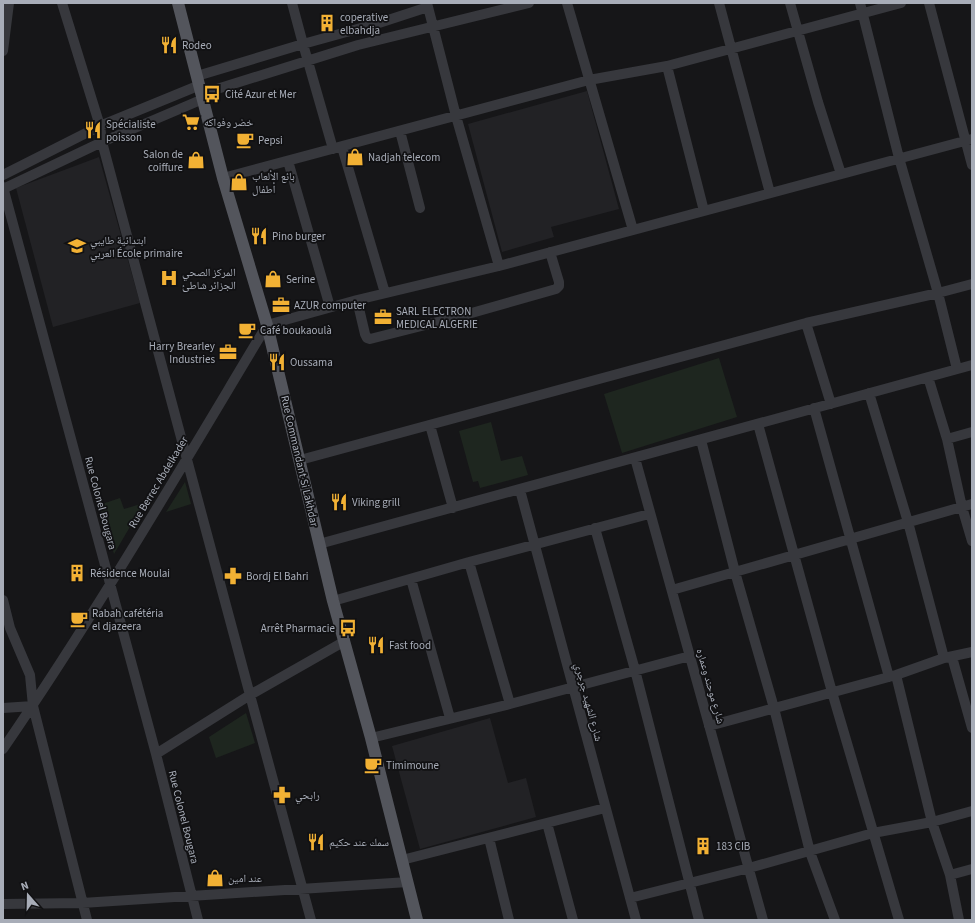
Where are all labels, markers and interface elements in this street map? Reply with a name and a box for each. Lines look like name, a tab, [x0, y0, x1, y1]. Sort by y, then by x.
place label: coperative elbahdja	[340, 10, 389, 38]
building icon: coperative elbahdja	[317, 13, 337, 33]
restaurant icon: Rodeo	[159, 35, 179, 55]
place label: Rodeo	[182, 38, 212, 53]
bus stop icon: Cité Azur et Mer	[202, 84, 222, 104]
place label: Cité Azur et Mer	[225, 87, 296, 102]
supermarket icon: خضر وفواكه	[181, 112, 201, 132]
place label: خضر وفواكه	[204, 115, 253, 130]
place label: Spécialiste poisson	[106, 117, 156, 145]
restaurant icon: Spécialiste poisson	[83, 120, 103, 140]
cafe icon: Pepsi	[235, 130, 255, 150]
place label: Pepsi	[258, 133, 283, 148]
place label: Salon de coiffure	[143, 147, 184, 175]
shop icon: Nadjah telecom	[345, 147, 365, 167]
shop icon: Salon de coiffure	[186, 150, 206, 170]
place label: Nadjah telecom	[368, 150, 440, 165]
place label: بائع الألعاب أطفال	[252, 169, 295, 197]
shop icon: بائع الألعاب أطفال	[229, 172, 249, 192]
restaurant icon: Pino burger	[249, 226, 269, 246]
place label: Pino burger	[272, 229, 326, 244]
place label: ابتدائية طايبي العربي École primaire	[90, 233, 183, 262]
school or university icon: ابتدائية طايبي العربي École primaire	[67, 236, 87, 256]
place label: المركز الصحي الجزائر شاطئ	[182, 265, 236, 293]
hospital icon: المركز الصحي الجزائر شاطئ	[159, 268, 179, 288]
shop icon: Serine	[263, 269, 283, 289]
place label: Serine	[286, 272, 316, 287]
office icon: AZUR computer	[271, 295, 291, 315]
place label: AZUR computer	[294, 298, 366, 313]
place label: SARL ELECTRON MEDICAL ALGERIE	[396, 304, 478, 332]
office icon: SARL ELECTRON MEDICAL ALGERIE	[373, 307, 393, 327]
cafe icon: Café boukaoulà	[237, 320, 257, 340]
place label: Café boukaoulà	[260, 323, 332, 338]
place label: Harry Brearley Industries	[149, 339, 215, 367]
office icon: Harry Brearley Industries	[218, 342, 238, 362]
restaurant icon: Oussama	[267, 352, 287, 372]
place label: Oussama	[290, 355, 333, 370]
street label: Rue Commandant Si Lakhdar	[277, 394, 322, 528]
street label: Rue Berrec Abdelkader	[125, 433, 192, 531]
street label: Rue Colonel Bougara	[81, 455, 120, 551]
restaurant icon: Viking grill	[329, 492, 349, 512]
place label: Viking grill	[352, 495, 400, 510]
building icon: Résidence Moulai	[67, 563, 87, 583]
place label: Résidence Moulai	[90, 566, 170, 581]
pharmacy icon: Bordj El Bahri	[223, 566, 243, 586]
place label: Bordj El Bahri	[246, 569, 308, 584]
place label: Rabah cafétéria el djazeera	[92, 606, 163, 634]
cafe icon: Rabah cafétéria el djazeera	[69, 609, 89, 629]
bus stop icon: Arrêt Pharmacie	[338, 618, 358, 638]
place label: Arrêt Pharmacie	[261, 621, 336, 636]
restaurant icon: Fast food	[366, 635, 386, 655]
place label: Fast food	[389, 638, 431, 653]
street label: شارع موحند وعماره	[693, 647, 728, 726]
street label: شارع الشهيد جرجري	[570, 661, 606, 743]
cafe icon: Timimoune	[363, 755, 383, 775]
place label: Timimoune	[386, 758, 440, 773]
street label: Rue Colonel Bougara	[165, 769, 202, 865]
pharmacy icon: رابحي	[272, 785, 292, 805]
place label: رابحي	[295, 788, 320, 804]
restaurant icon: سمك عند حكيم	[306, 832, 326, 852]
place label: سمك عند حكيم	[329, 835, 389, 850]
building icon: 183 CIB	[693, 836, 713, 856]
place label: 183 CIB	[716, 839, 751, 854]
shop icon: عند امين	[205, 868, 225, 888]
place label: عند امين	[228, 871, 263, 886]
north arrow	[8, 875, 48, 915]
text: N	[19, 878, 31, 894]

